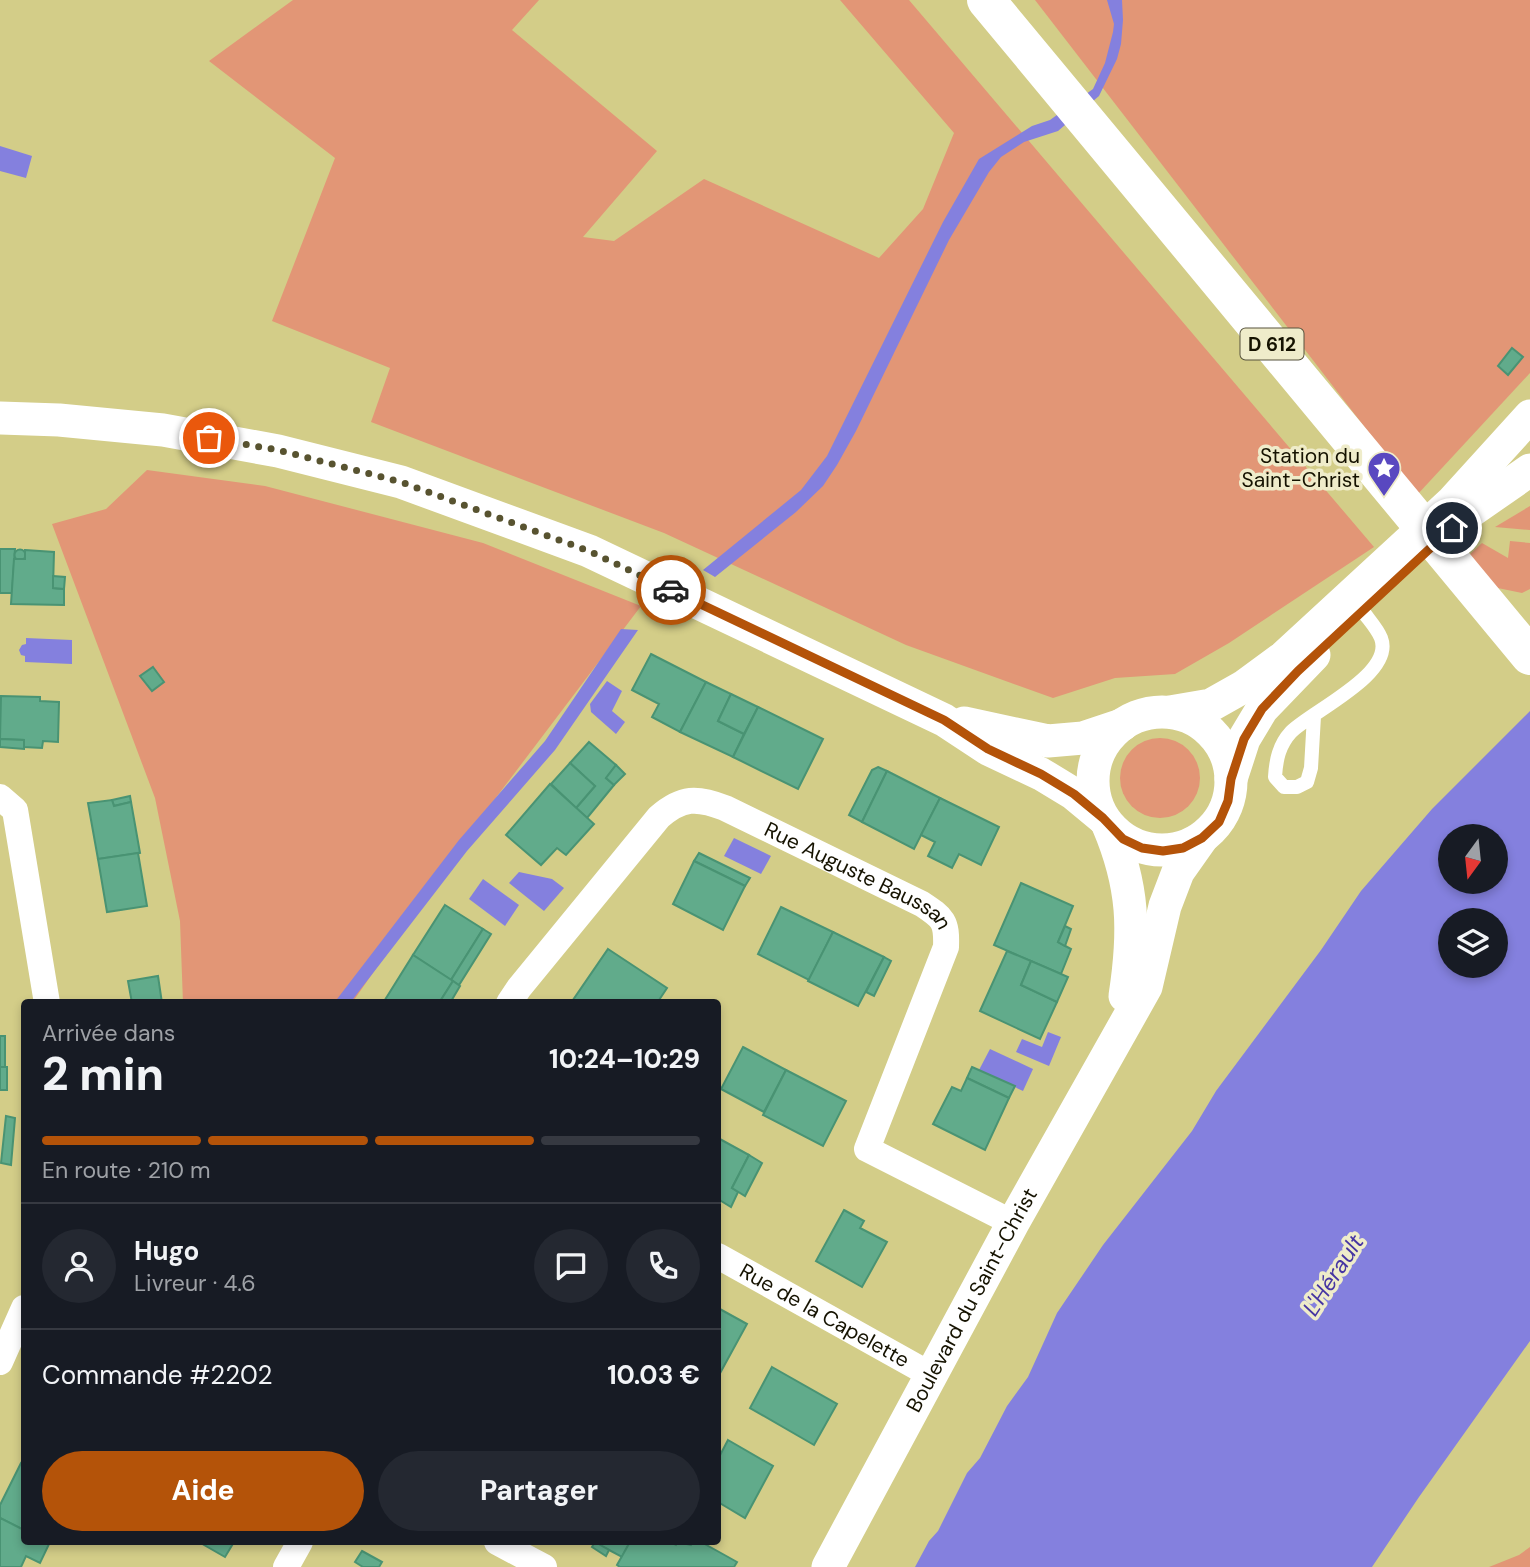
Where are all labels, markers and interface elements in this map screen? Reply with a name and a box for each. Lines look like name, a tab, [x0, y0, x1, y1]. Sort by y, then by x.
road number: D 612	[1240, 328, 1304, 360]
pin	[179, 408, 239, 468]
icon: bag	[190, 419, 228, 457]
place label: Station du Saint-Christ	[1241, 442, 1360, 494]
place icon: Station du Saint-Christ	[1365, 449, 1403, 498]
pin	[1422, 498, 1482, 558]
icon: home	[1433, 509, 1471, 547]
courier	[636, 555, 706, 625]
icon: car	[652, 571, 690, 609]
street label: Rue Auguste Baussan	[760, 815, 958, 934]
north arrow	[1438, 824, 1508, 894]
map controls	[1438, 824, 1508, 978]
button: layers	[1438, 908, 1508, 978]
text: Arrivée dans	[42, 1018, 175, 1048]
text: 10:24–10:29	[549, 1042, 700, 1076]
text: 2 min	[42, 1044, 164, 1104]
text: En route · 210 m	[42, 1155, 211, 1185]
street label: Boulevard du Saint-Christ	[900, 1183, 1044, 1417]
button: person	[42, 1229, 116, 1303]
button: chat	[534, 1229, 608, 1303]
button: phone	[626, 1229, 700, 1303]
water label: L'Hérault	[1296, 1229, 1370, 1321]
text: Hugo	[134, 1234, 199, 1268]
street label: Rue de la Capelette	[735, 1257, 915, 1374]
text: Livreur · 4.6	[134, 1268, 256, 1298]
text: Commande #2202	[42, 1358, 273, 1392]
text: 10.03 €	[607, 1358, 700, 1392]
button: Aide	[42, 1451, 364, 1531]
button: Partager	[378, 1451, 700, 1531]

